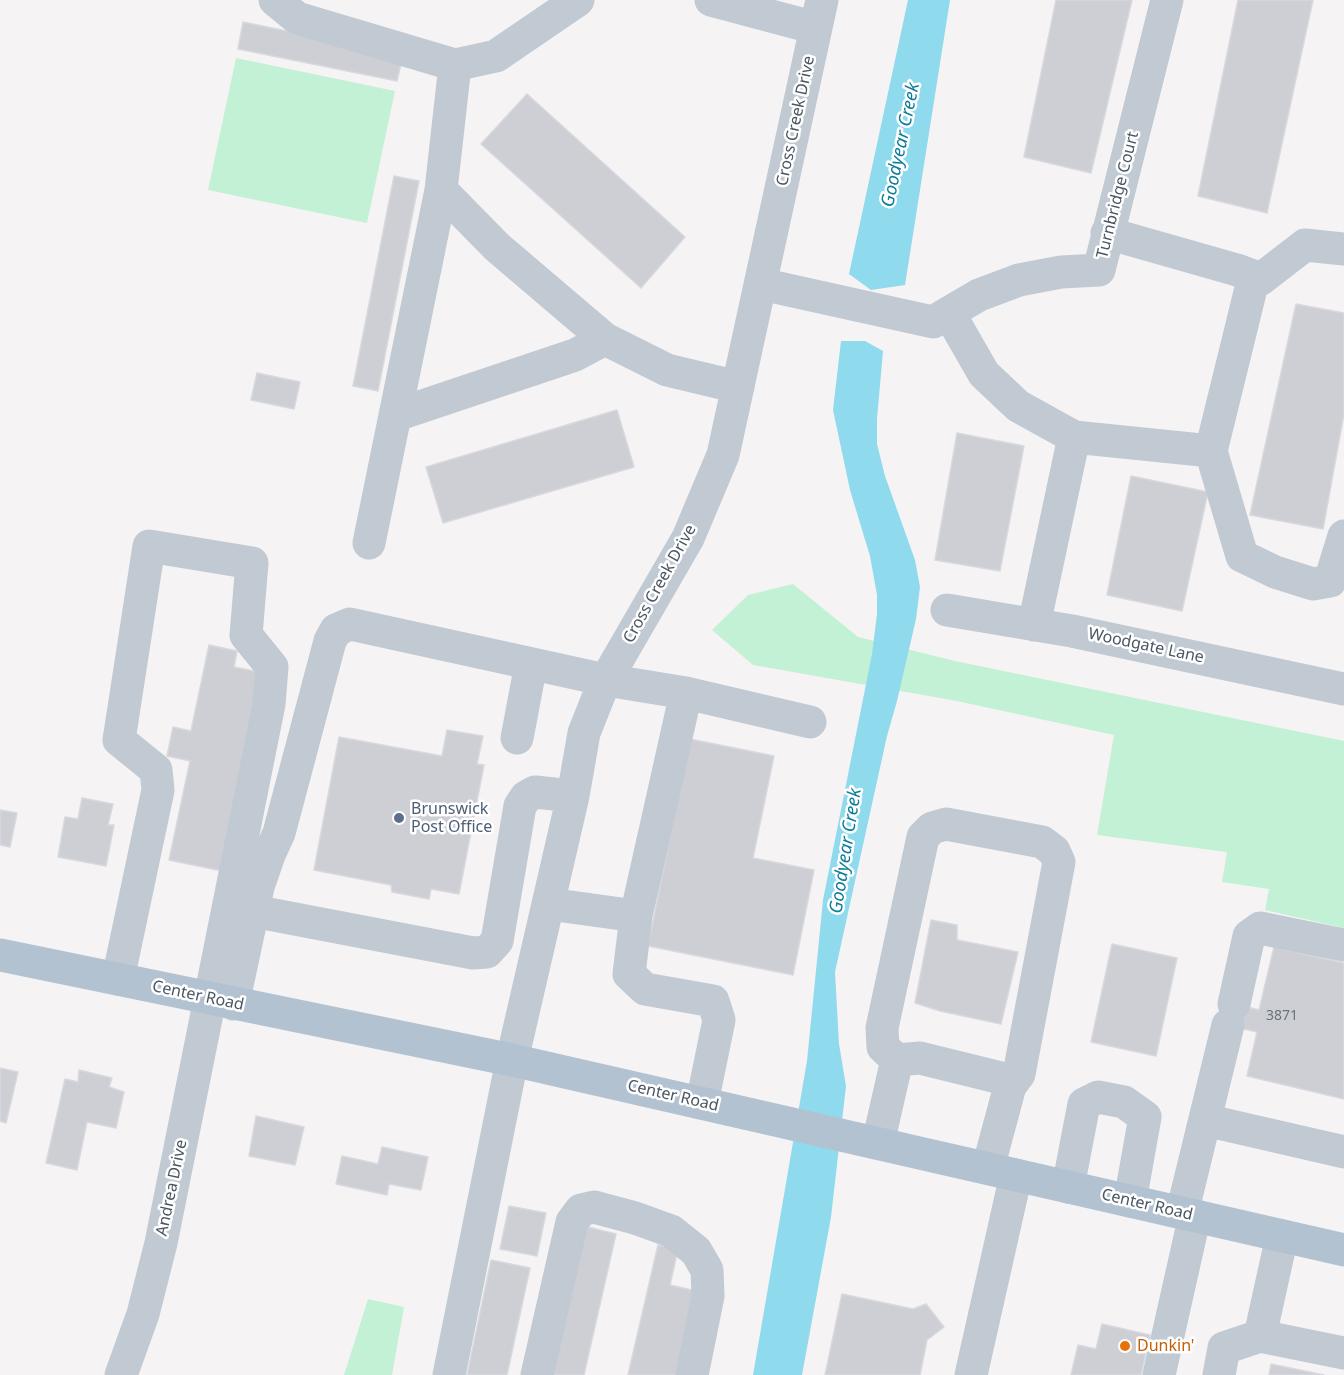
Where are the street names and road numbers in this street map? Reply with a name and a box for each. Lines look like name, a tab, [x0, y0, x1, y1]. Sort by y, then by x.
street label: Cross Creek Drive	[773, 54, 819, 188]
street label: Turnbridge Court	[1093, 130, 1143, 260]
street label: Cross Creek Drive	[620, 521, 700, 647]
street label: Woodgate Lane	[1086, 624, 1206, 668]
street label: Center Road	[151, 977, 245, 1015]
street label: Center Road	[626, 1076, 720, 1116]
street label: Andrea Drive	[152, 1138, 192, 1238]
street label: Center Road	[1100, 1185, 1194, 1225]

